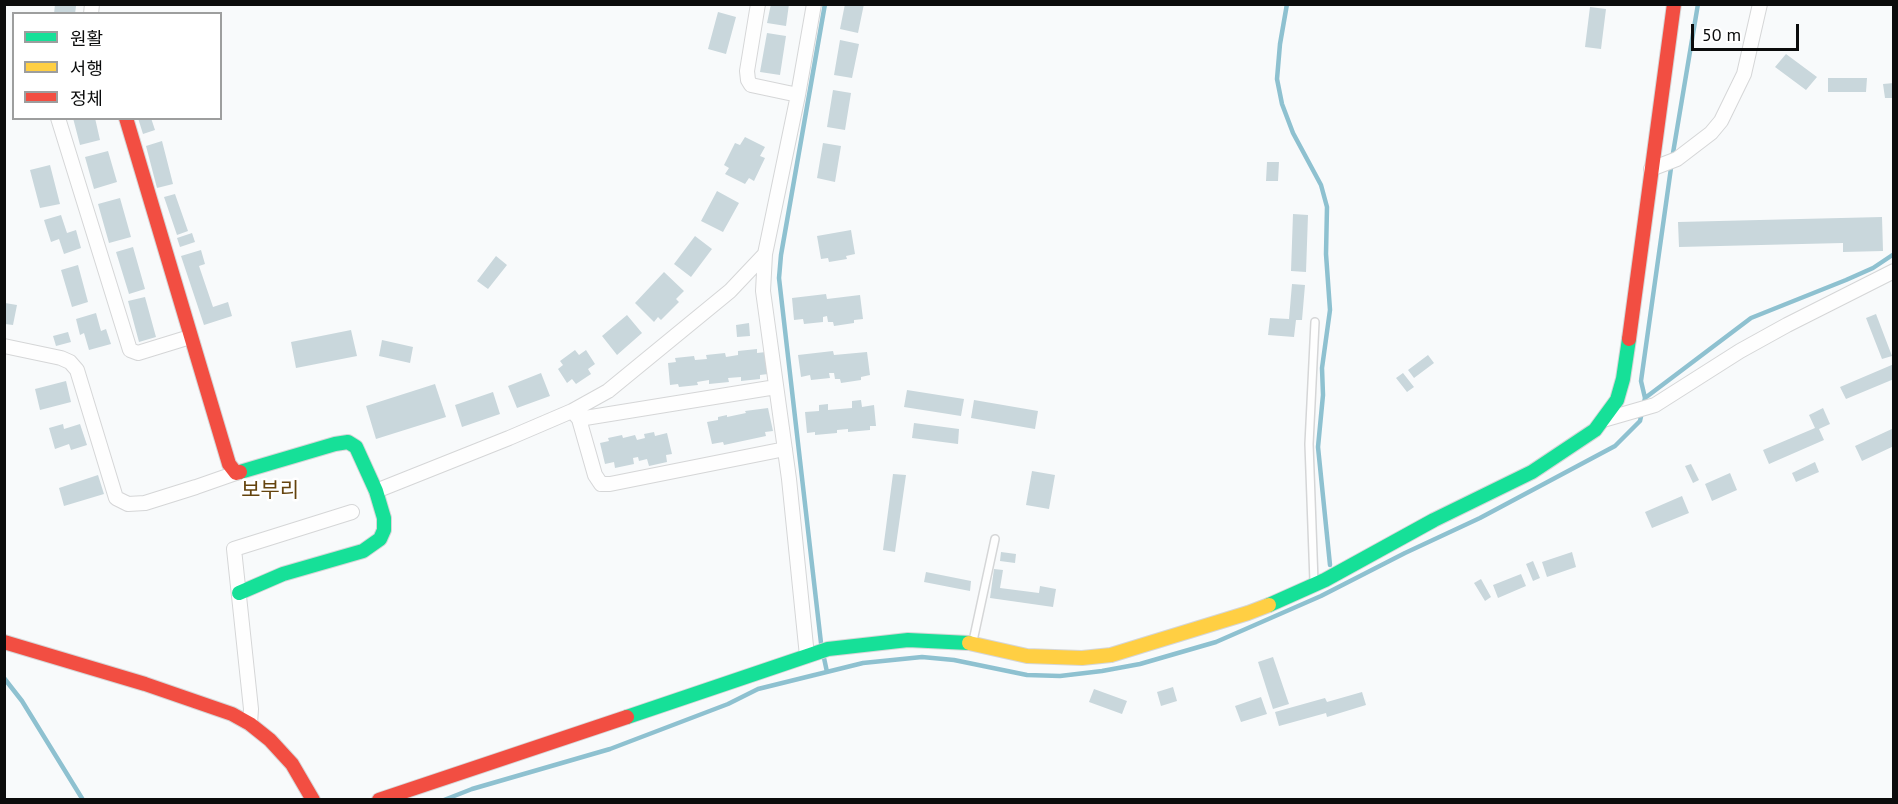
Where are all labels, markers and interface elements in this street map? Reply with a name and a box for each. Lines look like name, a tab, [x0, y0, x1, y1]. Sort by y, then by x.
legend	[12, 12, 222, 120]
scale bar	[1694, 12, 1802, 50]
text: 50 m	[1702, 23, 1741, 46]
text: 원활	[70, 27, 103, 50]
text: 서행	[70, 57, 103, 80]
text: 정체	[70, 87, 103, 110]
district label: 보부리	[241, 478, 299, 504]

